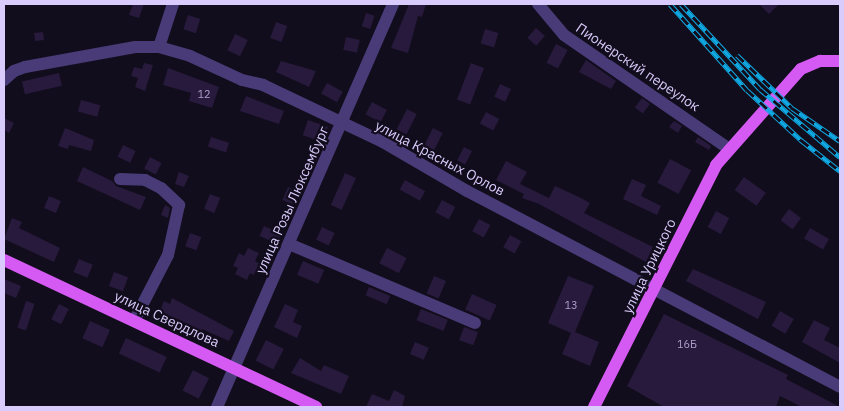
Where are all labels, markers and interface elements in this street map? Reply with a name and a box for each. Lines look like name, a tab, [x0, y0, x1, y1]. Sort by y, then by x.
street label: Пионерский переулок	[573, 19, 703, 115]
house number: 12	[197, 87, 211, 101]
street label: улица Красных Орлов	[372, 117, 508, 199]
street label: улица Розы Люксембург	[252, 124, 332, 276]
street label: улица Урицкого	[619, 216, 679, 316]
street label: улица Свердлова	[112, 287, 222, 351]
house number: 13	[564, 298, 578, 312]
house number: 16Б	[677, 337, 697, 351]

